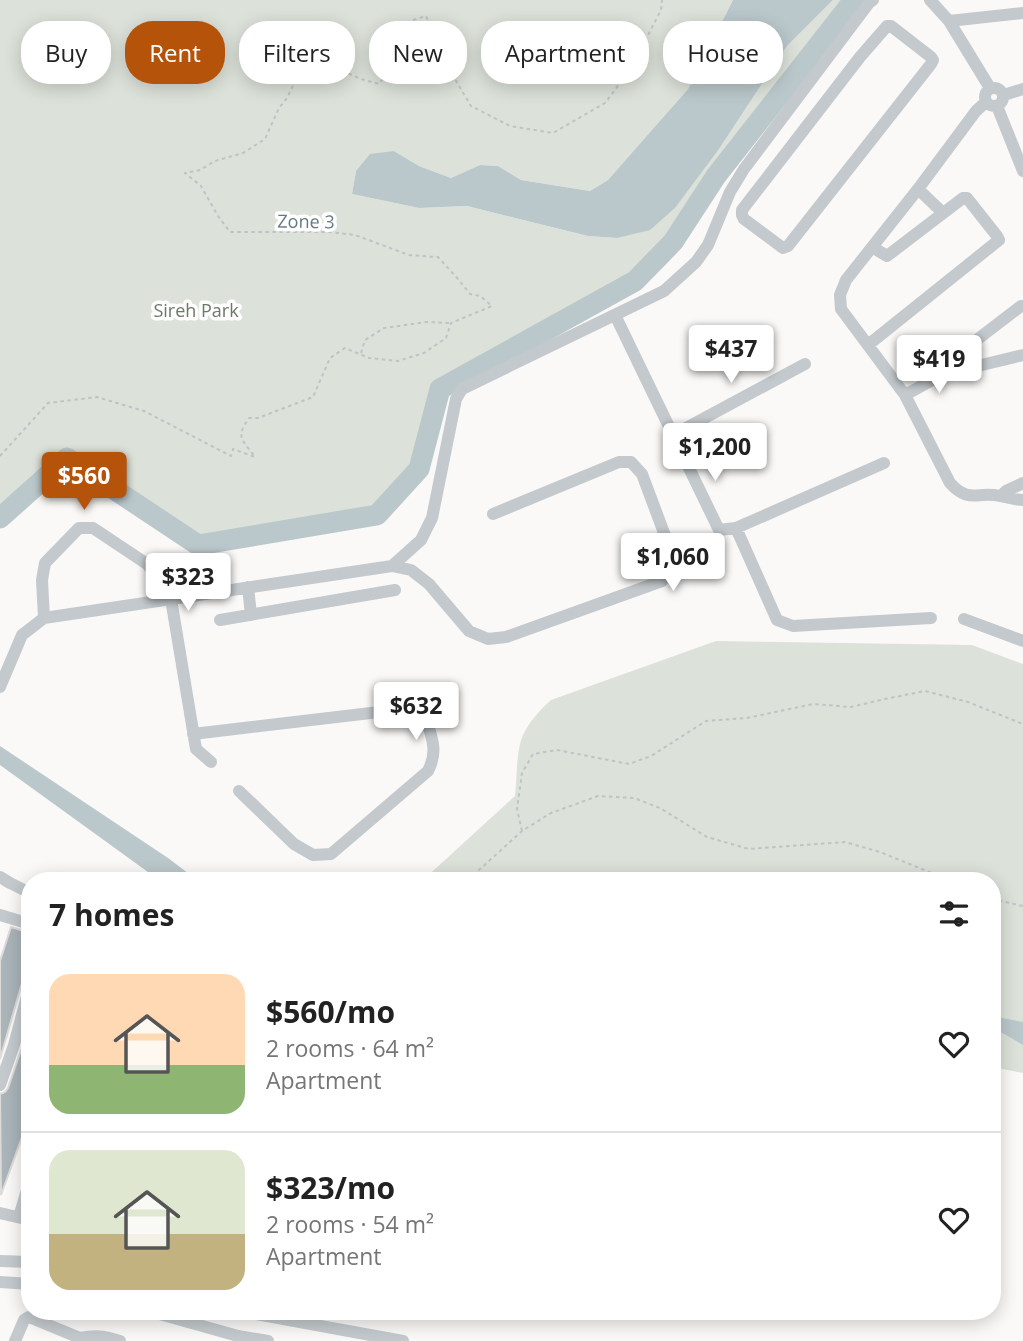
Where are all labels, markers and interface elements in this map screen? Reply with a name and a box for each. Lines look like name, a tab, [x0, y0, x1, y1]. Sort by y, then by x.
chip: Buy	[21, 21, 111, 84]
chip: Rent	[125, 21, 225, 84]
chip: Filters	[239, 21, 355, 84]
chip: New	[369, 21, 467, 84]
chip: Apartment	[481, 21, 649, 84]
chip: House	[663, 21, 783, 84]
street label: Zone 3	[277, 209, 335, 233]
park label: Sireh Park	[153, 298, 239, 322]
pin: $437	[690, 326, 772, 385]
text: $437	[705, 332, 757, 364]
pin: $419	[898, 336, 980, 395]
text: $419	[913, 342, 965, 374]
pin: $1,200	[658, 424, 772, 483]
text: $1,200	[679, 430, 751, 462]
pin: $560	[43, 452, 125, 512]
text: $560	[58, 459, 110, 491]
pin: $1,060	[616, 534, 730, 593]
text: $1,060	[637, 540, 709, 572]
pin: $323	[147, 554, 229, 613]
text: $323	[162, 560, 214, 592]
pin: $632	[375, 682, 457, 742]
text: $632	[390, 689, 442, 721]
text: 7 homes	[49, 894, 174, 935]
icon: filters	[935, 895, 973, 933]
text: $560/mo	[266, 991, 395, 1032]
icon: home	[105, 1002, 189, 1086]
icon: heart	[935, 1025, 973, 1063]
text: 2 rooms · 64 m²	[266, 1032, 434, 1064]
text: Apartment	[266, 1064, 382, 1096]
text: $323/mo	[266, 1167, 395, 1208]
icon: home	[105, 1178, 189, 1262]
icon: heart	[935, 1201, 973, 1239]
text: 2 rooms · 54 m²	[266, 1208, 434, 1240]
text: Apartment	[266, 1240, 382, 1272]

